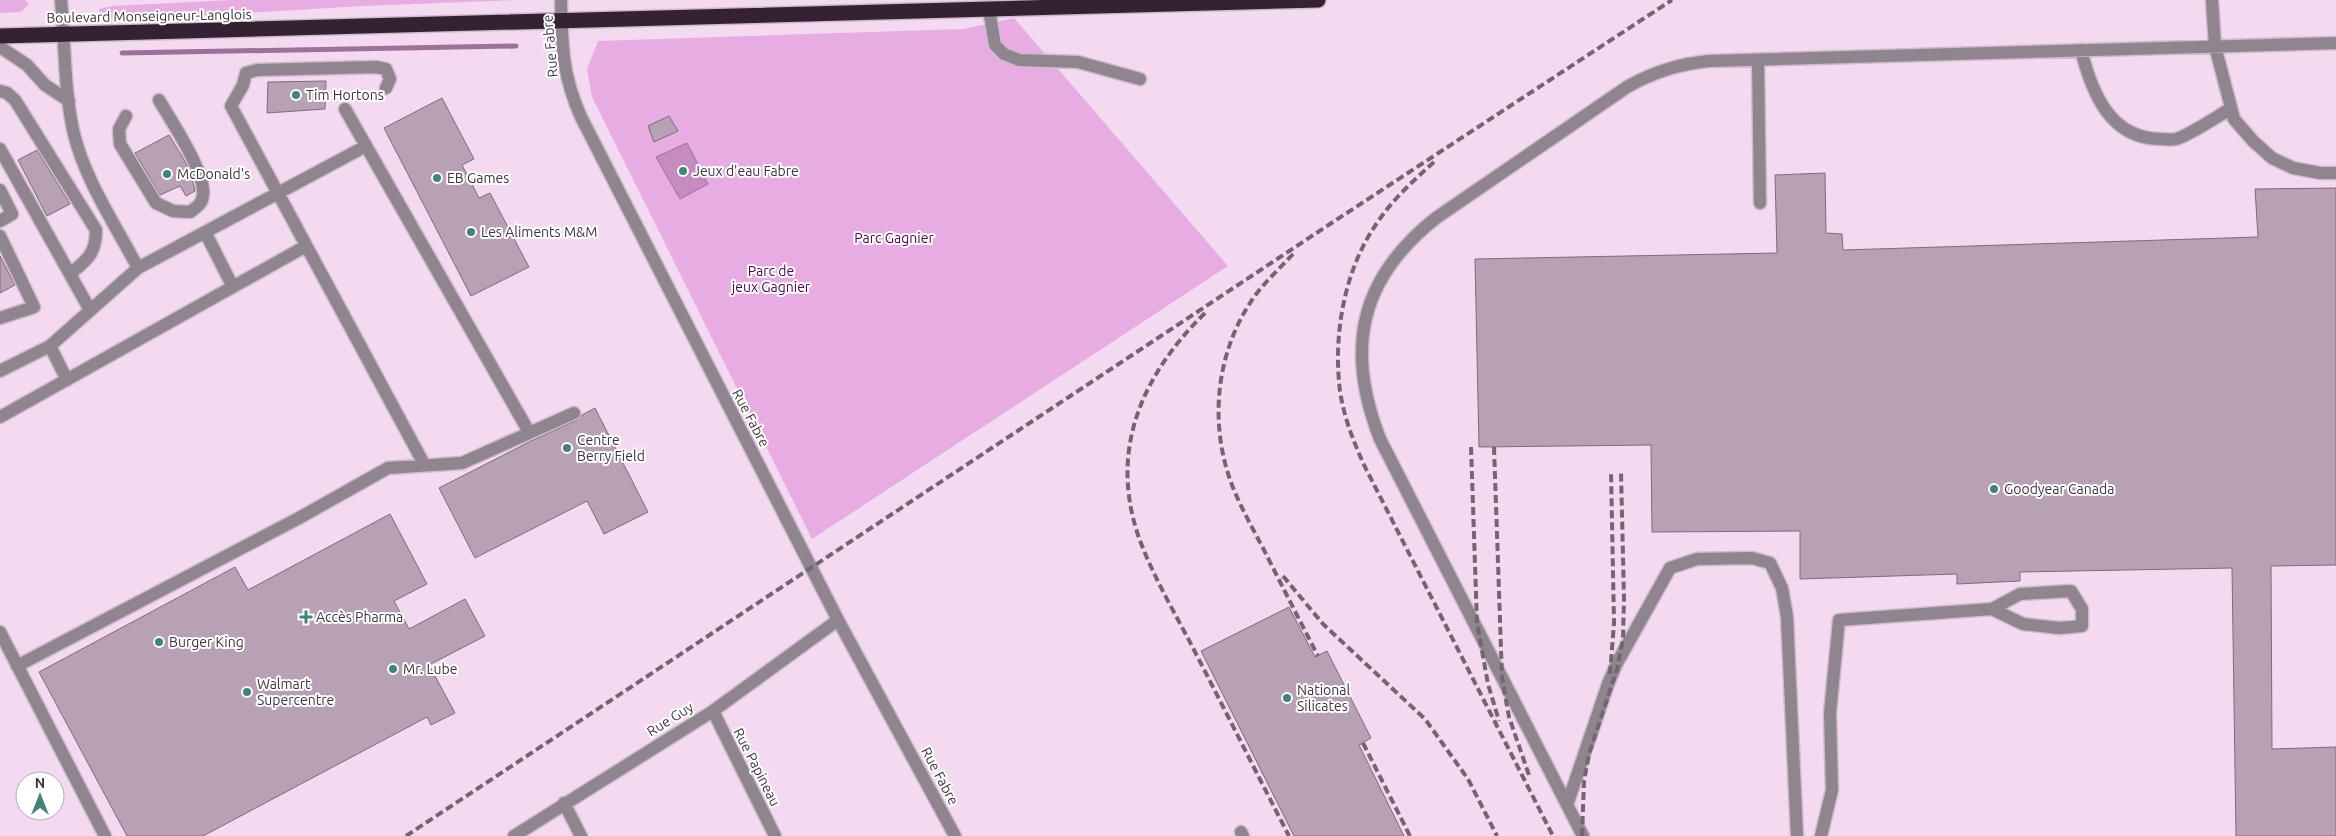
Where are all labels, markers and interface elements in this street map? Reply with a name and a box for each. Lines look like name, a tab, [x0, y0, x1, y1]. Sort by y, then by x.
street label: Boulevard Monseigneur-Langlois	[46, 6, 252, 26]
street label: Rue Fabre	[539, 14, 561, 78]
place label: Tim Hortons	[306, 87, 384, 103]
marker: Tim Hortons	[290, 89, 302, 101]
place label: Jeux d'eau Fabre	[693, 163, 799, 179]
marker: Jeux d'eau Fabre	[677, 165, 689, 177]
place label: McDonald's	[177, 166, 250, 182]
marker: McDonald's	[161, 168, 173, 180]
place label: EB Games	[447, 170, 509, 186]
marker: EB Games	[431, 172, 443, 184]
place label: Les Aliments M&M	[481, 224, 597, 240]
marker: Les Aliments M&M	[465, 226, 477, 238]
park label: Parc Gagnier	[854, 230, 934, 246]
park label: Parc de jeux Gagnier	[731, 263, 811, 295]
street label: Rue Fabre	[729, 386, 773, 450]
place label: Centre Berry Field	[577, 432, 645, 464]
marker: Centre Berry Field	[561, 442, 573, 454]
place label: Goodyear Canada	[2004, 481, 2114, 497]
marker: Goodyear Canada	[1988, 483, 2000, 495]
place label: Accès Pharma	[316, 609, 403, 625]
marker: Accès Pharma	[300, 611, 312, 623]
place label: Burger King	[169, 634, 244, 650]
marker: Burger King	[153, 636, 165, 648]
place label: Mr. Lube	[403, 661, 458, 677]
marker: Mr. Lube	[387, 663, 399, 675]
place label: Walmart Supercentre	[257, 676, 334, 708]
place label: National Silicates	[1297, 682, 1350, 714]
marker: Walmart Supercentre	[241, 686, 253, 698]
marker: National Silicates	[1281, 692, 1293, 704]
street label: Rue Guy	[644, 698, 696, 739]
street label: Rue Papineau	[730, 725, 784, 809]
street label: Rue Fabre	[918, 744, 962, 808]
north arrow	[15, 771, 65, 821]
text: N	[35, 775, 45, 791]

